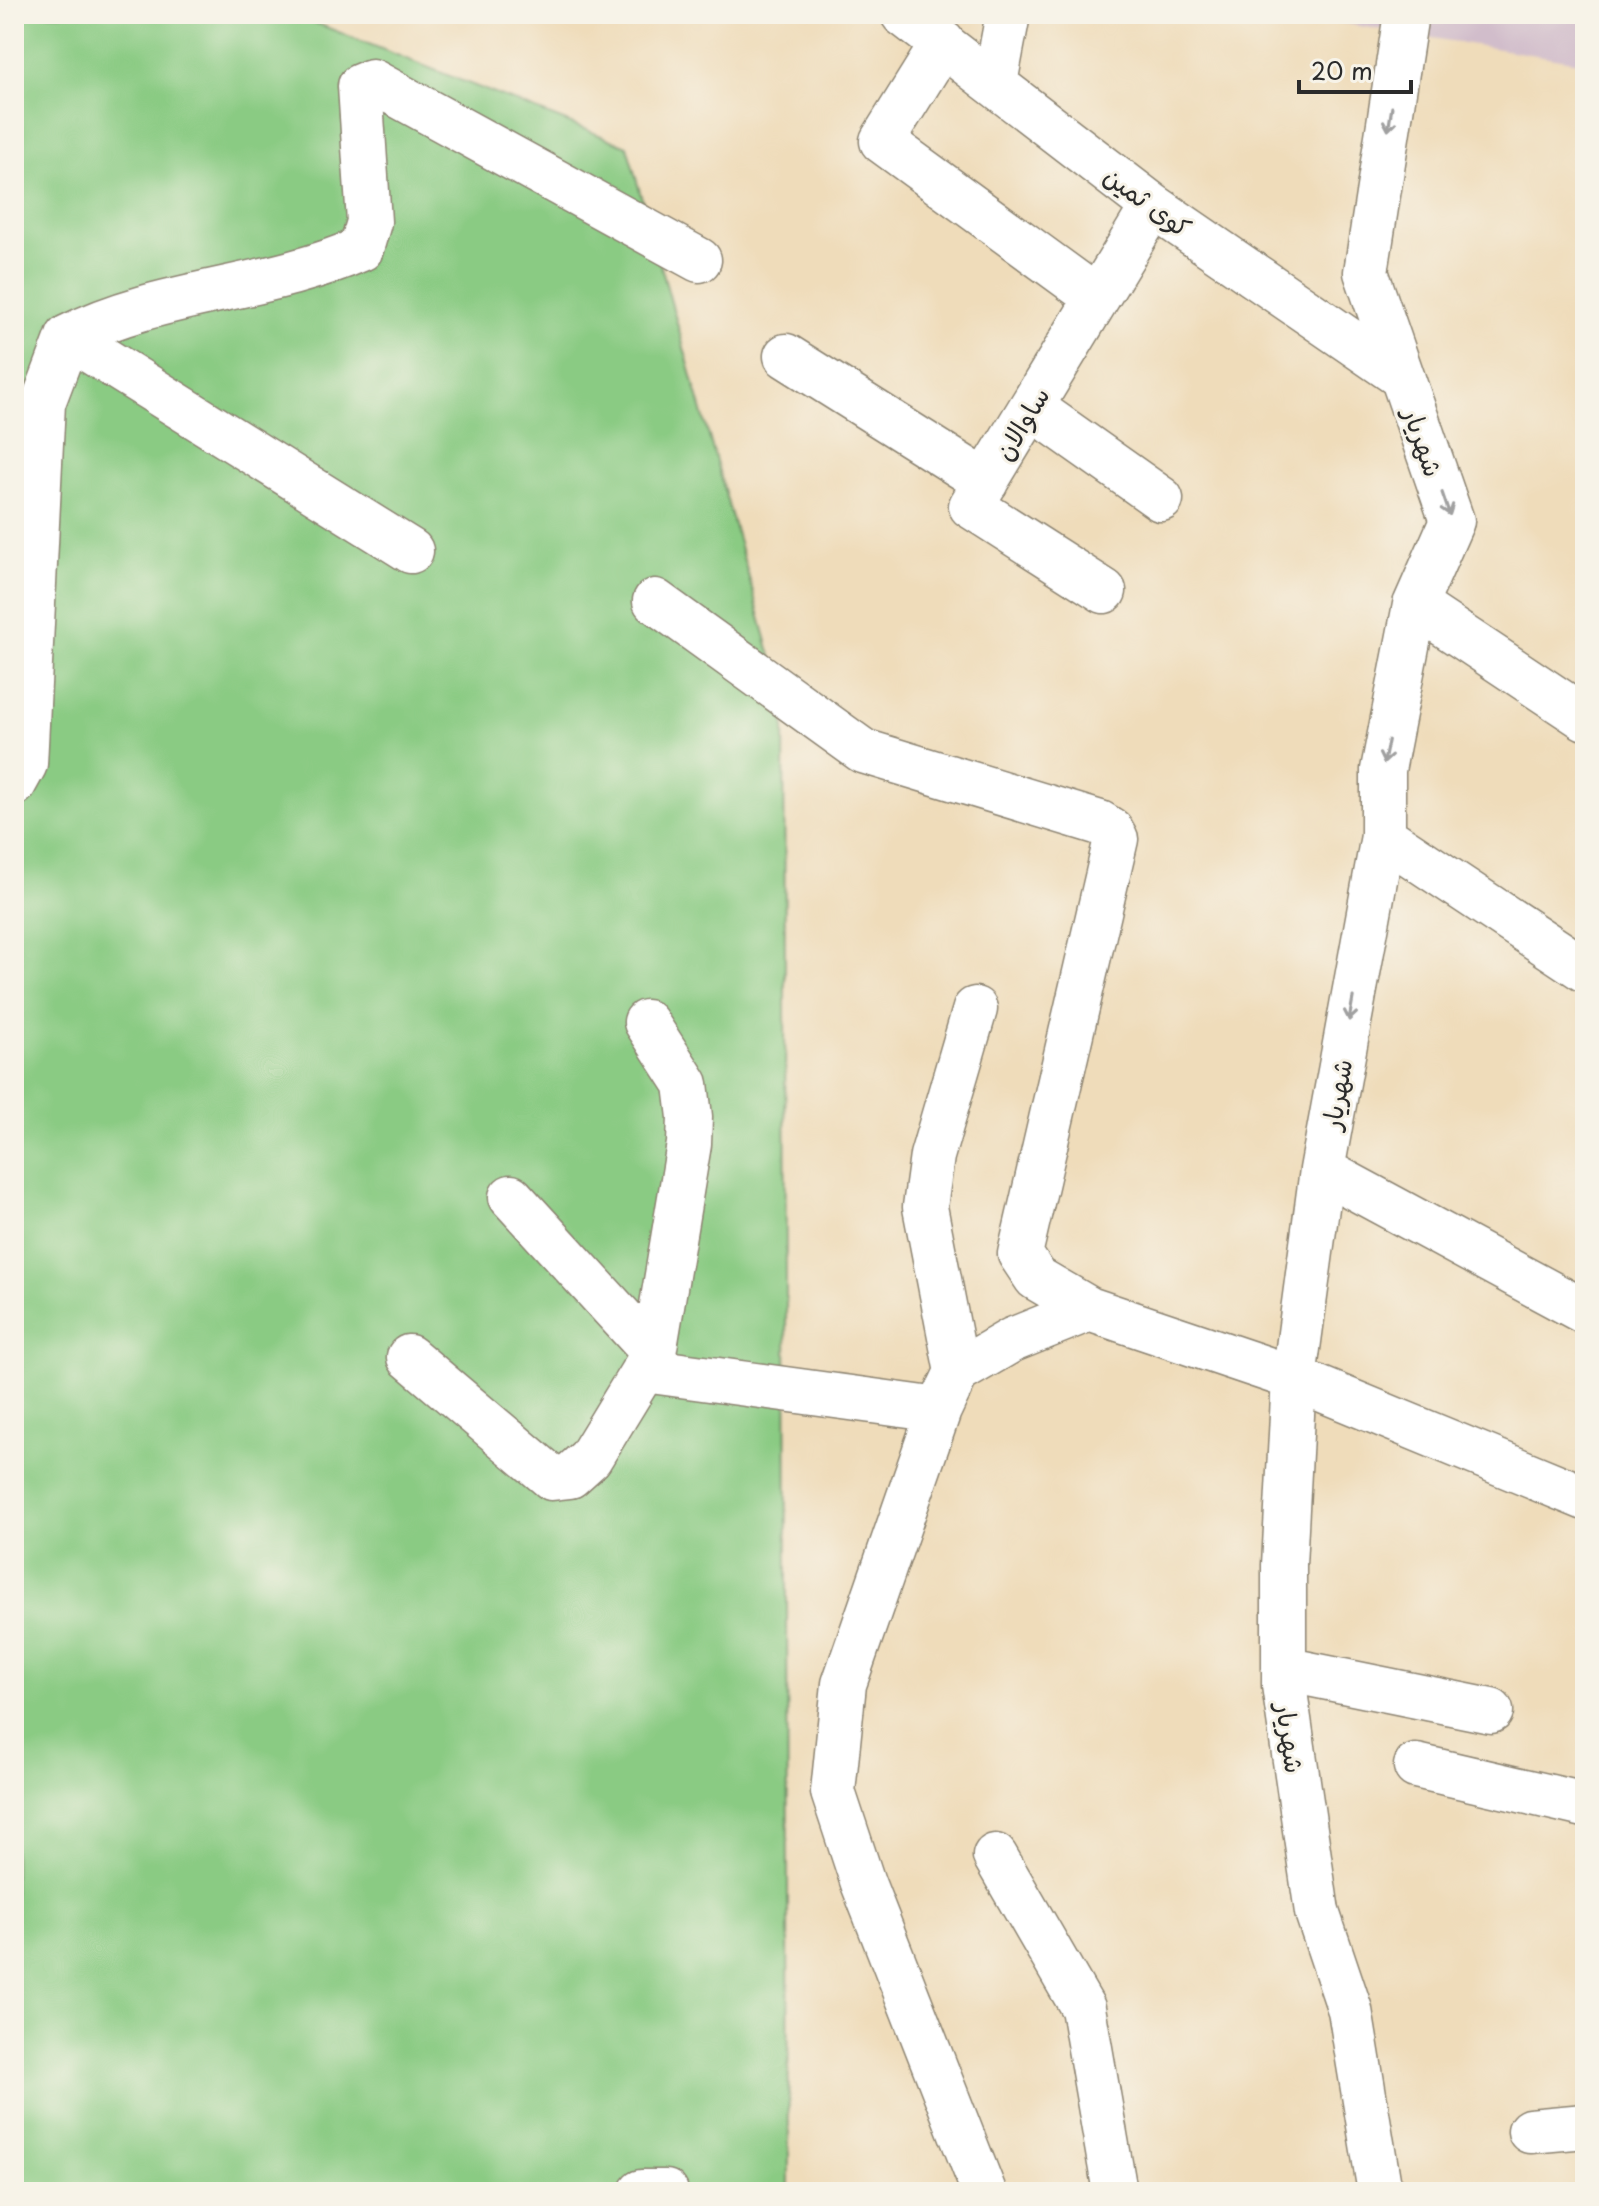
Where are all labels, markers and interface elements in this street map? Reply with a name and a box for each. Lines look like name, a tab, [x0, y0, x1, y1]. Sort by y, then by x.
scale bar	[1299, 44, 1411, 94]
text: 20 m	[1311, 52, 1373, 88]
one-way arrow	[1382, 106, 1397, 131]
street label: کوی ثمین	[1096, 156, 1200, 246]
street label: ساوالان	[984, 379, 1058, 467]
street label: شهریار	[1393, 400, 1454, 482]
one-way arrow	[1439, 491, 1454, 516]
one-way arrow	[1378, 739, 1393, 764]
one-way arrow	[1343, 996, 1358, 1021]
street label: شهریار	[1310, 1056, 1361, 1134]
street label: شهریار	[1266, 1698, 1315, 1776]

